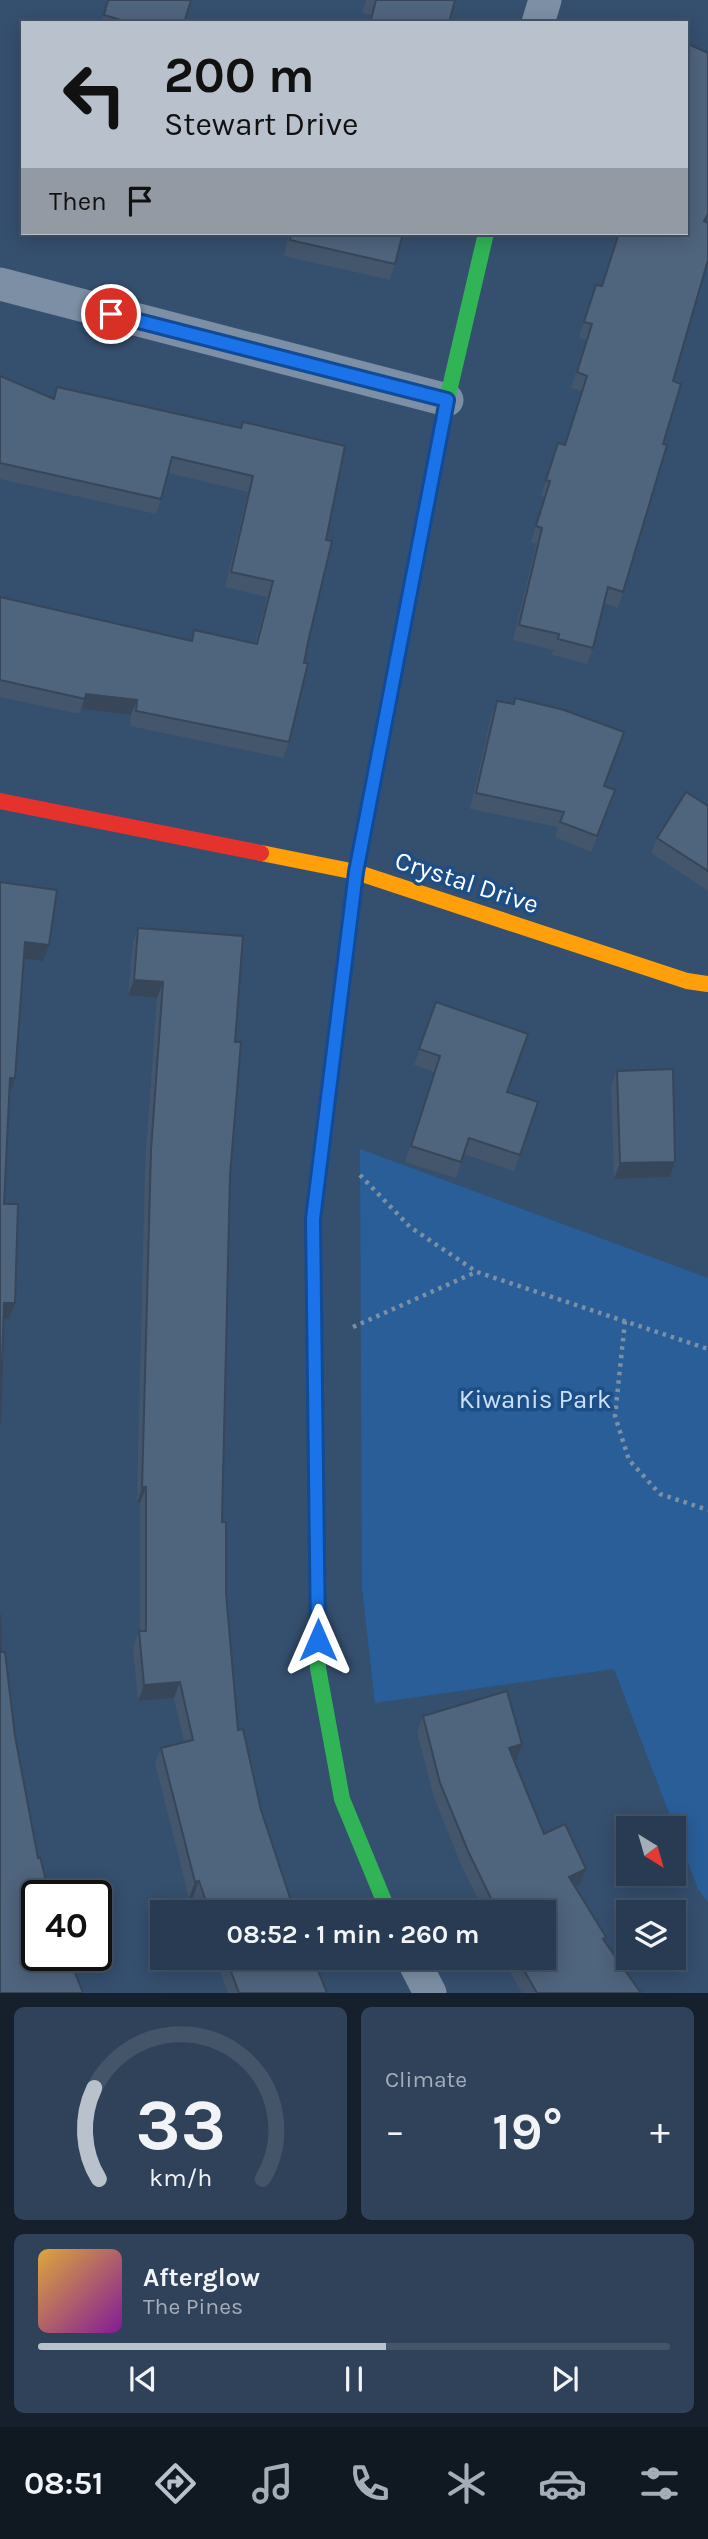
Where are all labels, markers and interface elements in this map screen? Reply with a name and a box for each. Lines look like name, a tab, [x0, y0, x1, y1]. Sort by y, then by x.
text: 200 m	[164, 47, 315, 104]
icon: left	[49, 49, 140, 140]
text: Stewart Drive	[164, 106, 359, 143]
icon: arrive	[121, 182, 159, 220]
text: Then	[49, 186, 107, 217]
pin	[81, 284, 141, 344]
icon: arrive	[92, 295, 130, 333]
street label: Crystal Drive	[391, 845, 543, 920]
park label: Kiwanis Park	[459, 1384, 611, 1415]
position arrow	[281, 1603, 355, 1677]
north arrow	[616, 1816, 686, 1886]
map controls	[616, 1816, 686, 1970]
speed limit sign: 40	[21, 1880, 112, 1971]
button: layers	[616, 1900, 686, 1970]
text: 08:52 · 1 min · 260 m	[226, 1919, 480, 1950]
text: Climate	[385, 2066, 467, 2093]
text: 33	[135, 2083, 226, 2168]
text: 19°	[492, 2101, 563, 2162]
text: −	[385, 2109, 405, 2154]
text: +	[650, 2109, 670, 2154]
text: km/h	[149, 2163, 212, 2192]
text: Afterglow	[143, 2262, 260, 2293]
text: The Pines	[143, 2293, 243, 2320]
icon: previous	[124, 2360, 162, 2398]
icon: pause	[335, 2360, 373, 2398]
icon: next	[546, 2360, 584, 2398]
icon: directions	[151, 2459, 200, 2508]
icon: music	[248, 2459, 297, 2508]
icon: phone	[345, 2459, 394, 2508]
icon: climate	[442, 2459, 491, 2508]
icon: car	[538, 2459, 587, 2508]
icon: filters	[635, 2459, 684, 2508]
text: 08:51	[24, 2465, 103, 2502]

